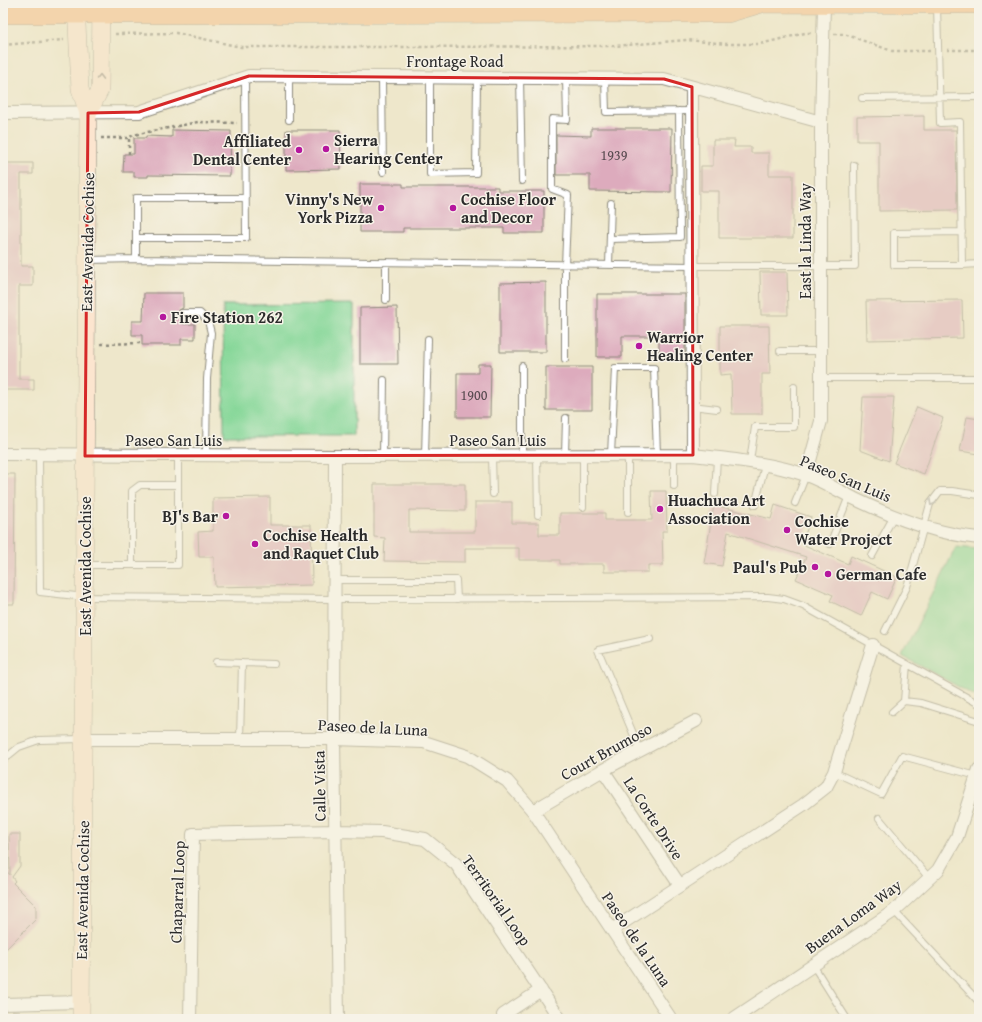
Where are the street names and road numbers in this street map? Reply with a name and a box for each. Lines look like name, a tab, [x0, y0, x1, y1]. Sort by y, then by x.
street label: Frontage Road	[407, 49, 504, 73]
street label: East Avenida Cochise	[74, 172, 100, 312]
street label: East la Linda Way	[793, 183, 817, 299]
street label: Paseo San Luis	[126, 428, 222, 452]
street label: Paseo San Luis	[450, 428, 546, 452]
street label: Paseo San Luis	[797, 448, 895, 508]
street label: East Avenida Cochise	[73, 496, 97, 636]
street label: Paseo de la Luna	[318, 712, 429, 742]
street label: Court Brumoso	[556, 716, 656, 786]
street label: Calle Vista	[306, 750, 332, 822]
street label: La Corte Drive	[618, 772, 690, 864]
street label: East Avenida Cochise	[69, 820, 95, 960]
street label: Chaparral Loop	[163, 840, 191, 944]
street label: Territorial Loop	[457, 849, 538, 951]
street label: Buena Loma Way	[800, 873, 906, 959]
street label: Paseo de la Luna	[596, 887, 678, 992]

